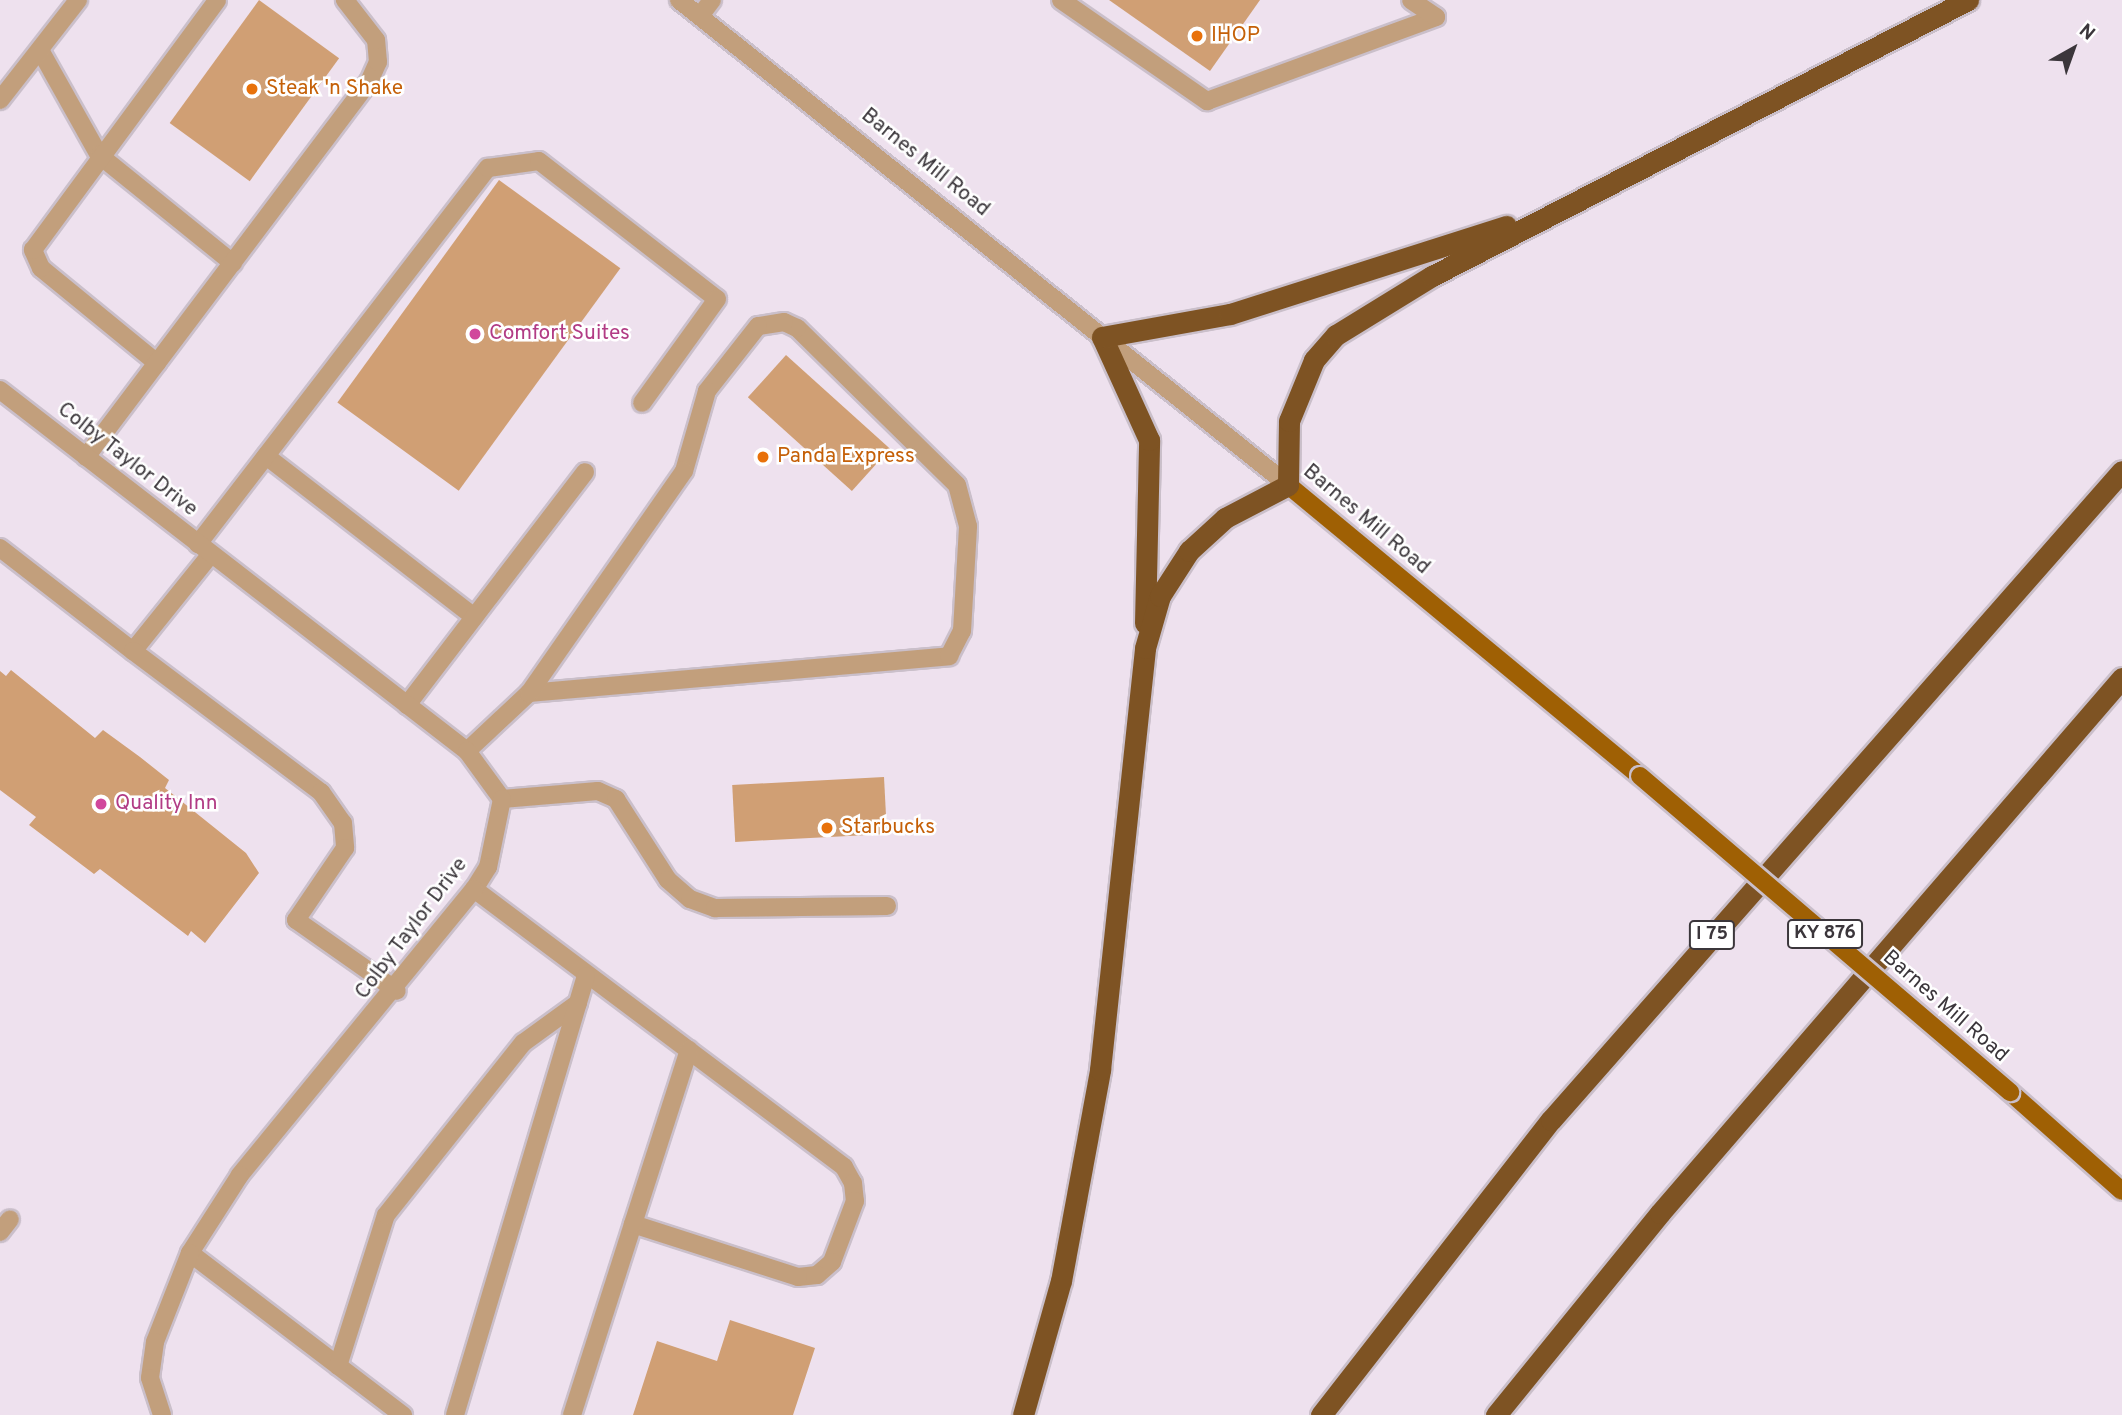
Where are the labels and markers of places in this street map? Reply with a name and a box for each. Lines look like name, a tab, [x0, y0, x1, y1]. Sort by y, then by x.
place label: IHOP	[1211, 23, 1260, 49]
marker: IHOP	[1189, 28, 1205, 44]
place label: Steak 'n Shake	[266, 76, 403, 102]
marker: Steak 'n Shake	[244, 81, 260, 97]
place label: Comfort Suites	[489, 321, 630, 347]
marker: Comfort Suites	[467, 326, 483, 342]
place label: Panda Express	[777, 444, 915, 470]
marker: Panda Express	[755, 449, 771, 465]
place label: Quality Inn	[115, 791, 218, 817]
marker: Quality Inn	[93, 796, 109, 812]
place label: Starbucks	[841, 815, 935, 841]
marker: Starbucks	[819, 820, 835, 836]

